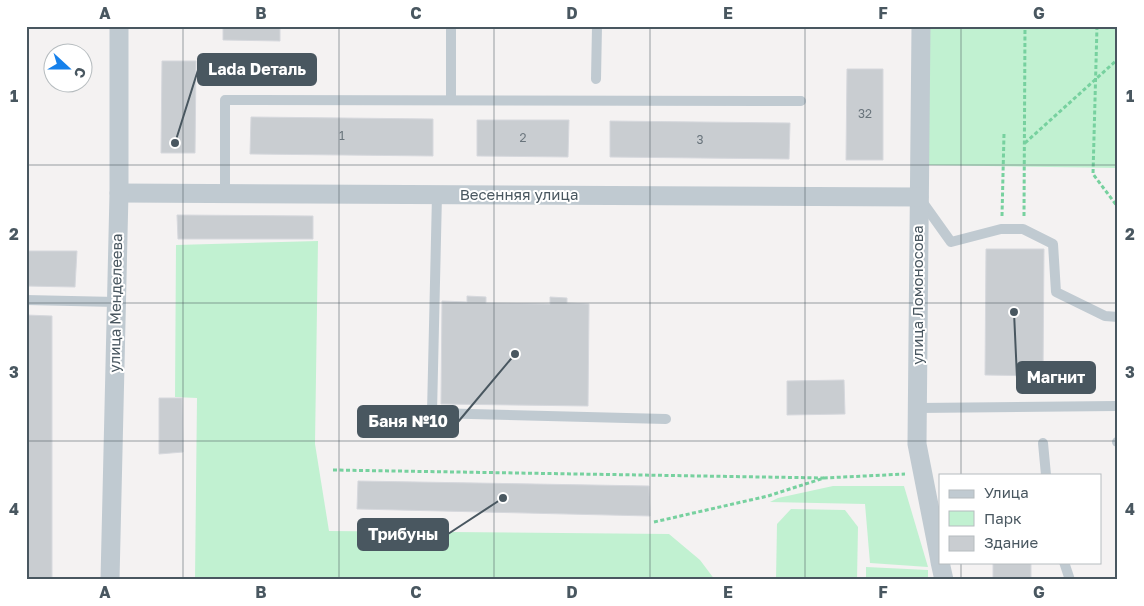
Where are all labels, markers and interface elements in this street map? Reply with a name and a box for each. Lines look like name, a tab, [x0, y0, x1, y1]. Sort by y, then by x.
text: A	[99, 3, 111, 23]
text: B	[255, 3, 267, 23]
text: C	[410, 3, 422, 23]
text: D	[566, 3, 578, 23]
text: E	[723, 3, 733, 23]
text: F	[878, 3, 888, 23]
text: G	[1033, 3, 1045, 23]
north arrow	[42, 42, 92, 92]
callout: Lada Dеталь	[198, 54, 316, 85]
text: Lada Dеталь	[208, 59, 306, 79]
text: С	[71, 65, 90, 81]
text: 1	[10, 86, 18, 106]
text: 1	[1126, 86, 1134, 106]
house number: 32	[858, 106, 872, 121]
house number: 1	[339, 128, 345, 143]
house number: 2	[520, 130, 527, 145]
house number: 3	[696, 132, 704, 147]
street label: Весенняя улица	[460, 185, 578, 203]
text: 2	[9, 224, 19, 244]
text: 2	[1125, 224, 1135, 244]
street label: улица Ломоносова	[908, 225, 926, 365]
street label: улица Менделеева	[105, 233, 125, 373]
text: 3	[9, 362, 19, 382]
callout: Магнит	[1017, 362, 1095, 393]
text: 3	[1125, 362, 1135, 382]
text: Магнит	[1027, 367, 1085, 387]
callout: Баня №10	[358, 406, 458, 437]
text: Баня №10	[368, 411, 448, 431]
legend	[939, 474, 1102, 564]
text: Улица	[984, 483, 1029, 501]
text: 4	[9, 499, 19, 519]
text: 4	[1125, 499, 1135, 519]
text: Парк	[984, 509, 1022, 527]
callout: Трибуны	[358, 519, 448, 550]
text: Трибуны	[368, 524, 438, 544]
text: Здание	[984, 533, 1038, 551]
text: A	[99, 582, 111, 602]
text: B	[255, 582, 267, 602]
text: C	[410, 582, 422, 602]
text: D	[566, 582, 578, 602]
text: E	[723, 582, 733, 602]
text: F	[878, 582, 888, 602]
text: G	[1033, 582, 1045, 602]

